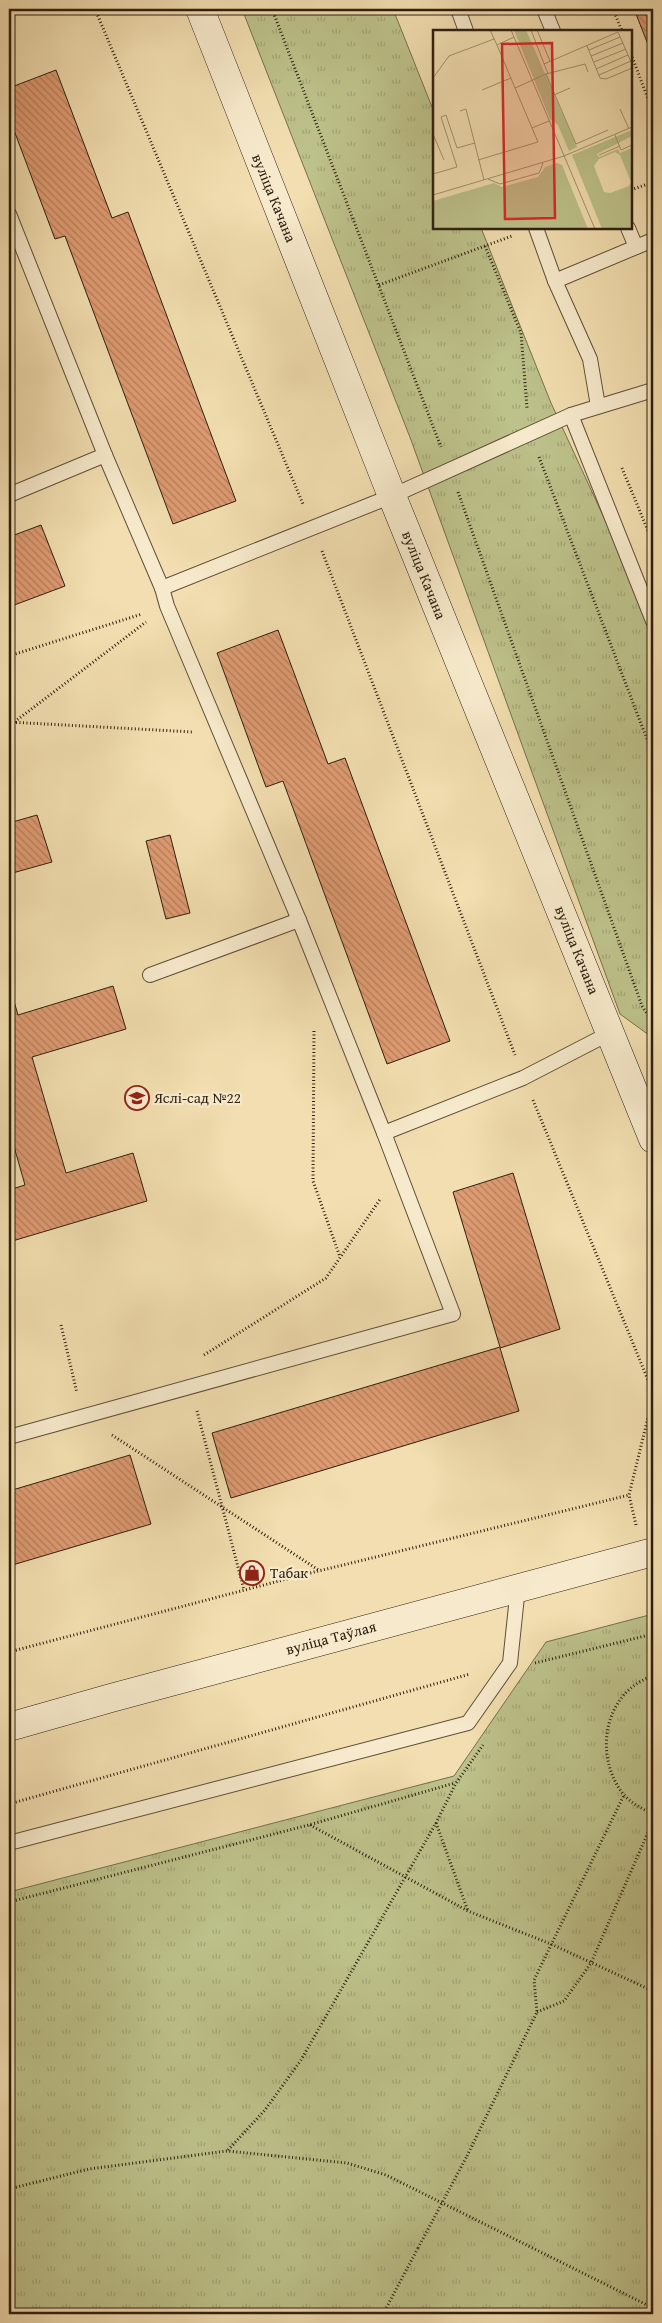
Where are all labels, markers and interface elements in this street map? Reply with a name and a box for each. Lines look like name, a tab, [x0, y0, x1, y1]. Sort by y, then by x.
inset map	[433, 30, 632, 229]
street label: вуліца Качана	[247, 150, 302, 246]
street label: вуліца Качана	[397, 527, 452, 623]
street label: вуліца Качана	[550, 902, 605, 998]
school or university icon: Яслі-сад №22	[124, 1085, 150, 1111]
place label: Яслі-сад №22	[153, 1087, 241, 1108]
shop icon: Табак	[239, 1560, 265, 1586]
place label: Табак	[270, 1562, 308, 1583]
street label: вуліца Таўлая	[283, 1615, 379, 1660]

